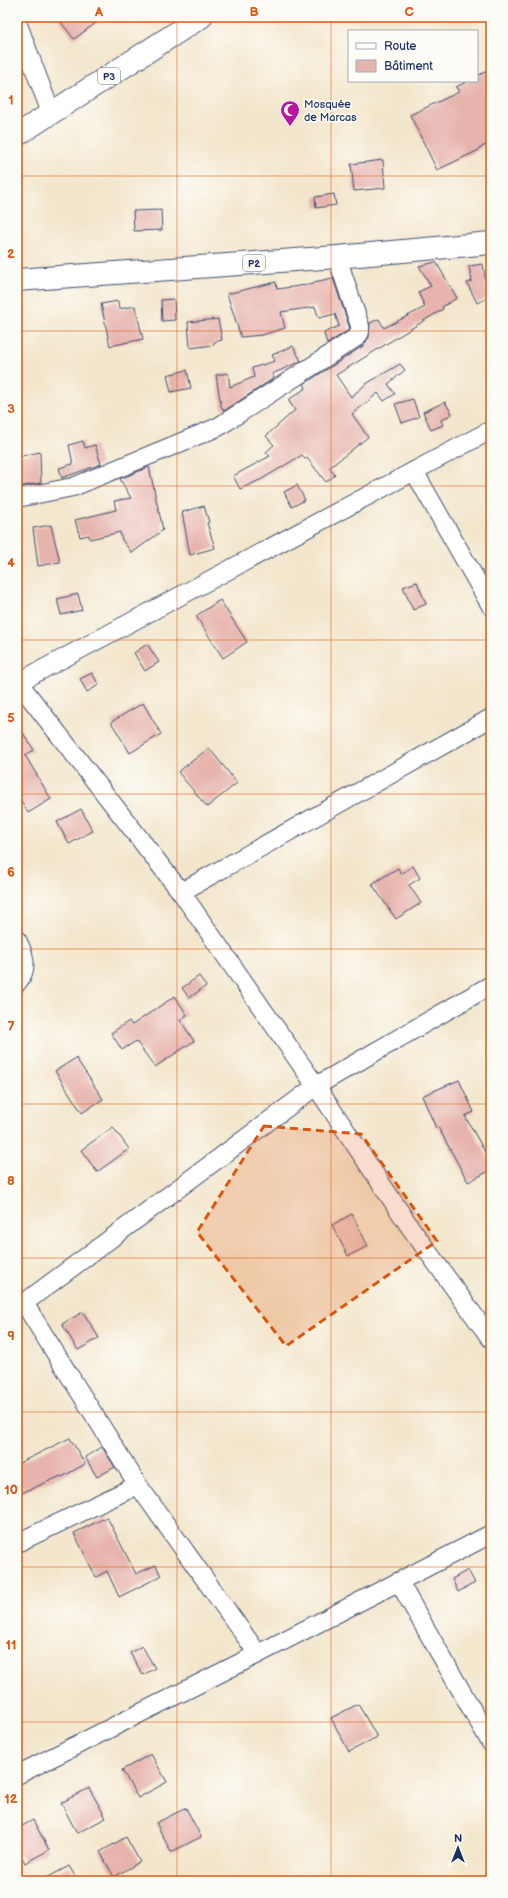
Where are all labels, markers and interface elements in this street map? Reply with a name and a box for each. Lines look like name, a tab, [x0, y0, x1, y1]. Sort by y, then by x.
text: A	[94, 4, 103, 20]
text: B	[249, 4, 259, 20]
text: C	[404, 4, 414, 20]
legend	[348, 30, 478, 82]
text: Route	[384, 39, 416, 54]
text: Bâtiment	[384, 59, 433, 74]
road number: P3	[98, 68, 120, 84]
text: 1	[8, 92, 14, 108]
place label: Mosquée de Marcas	[304, 98, 357, 124]
mosque icon: Mosquée de Marcas	[279, 99, 301, 127]
text: 2	[7, 246, 15, 262]
road number: P2	[243, 255, 265, 271]
text: 3	[7, 401, 15, 417]
text: 4	[7, 555, 15, 571]
text: 5	[7, 710, 15, 726]
text: 6	[7, 864, 15, 880]
text: 7	[7, 1019, 15, 1035]
text: 8	[7, 1173, 15, 1189]
text: 9	[7, 1328, 15, 1344]
text: 10	[4, 1482, 18, 1498]
text: 11	[6, 1637, 16, 1653]
text: 12	[4, 1791, 18, 1807]
north arrow	[438, 1828, 478, 1868]
text: N	[454, 1832, 462, 1845]

